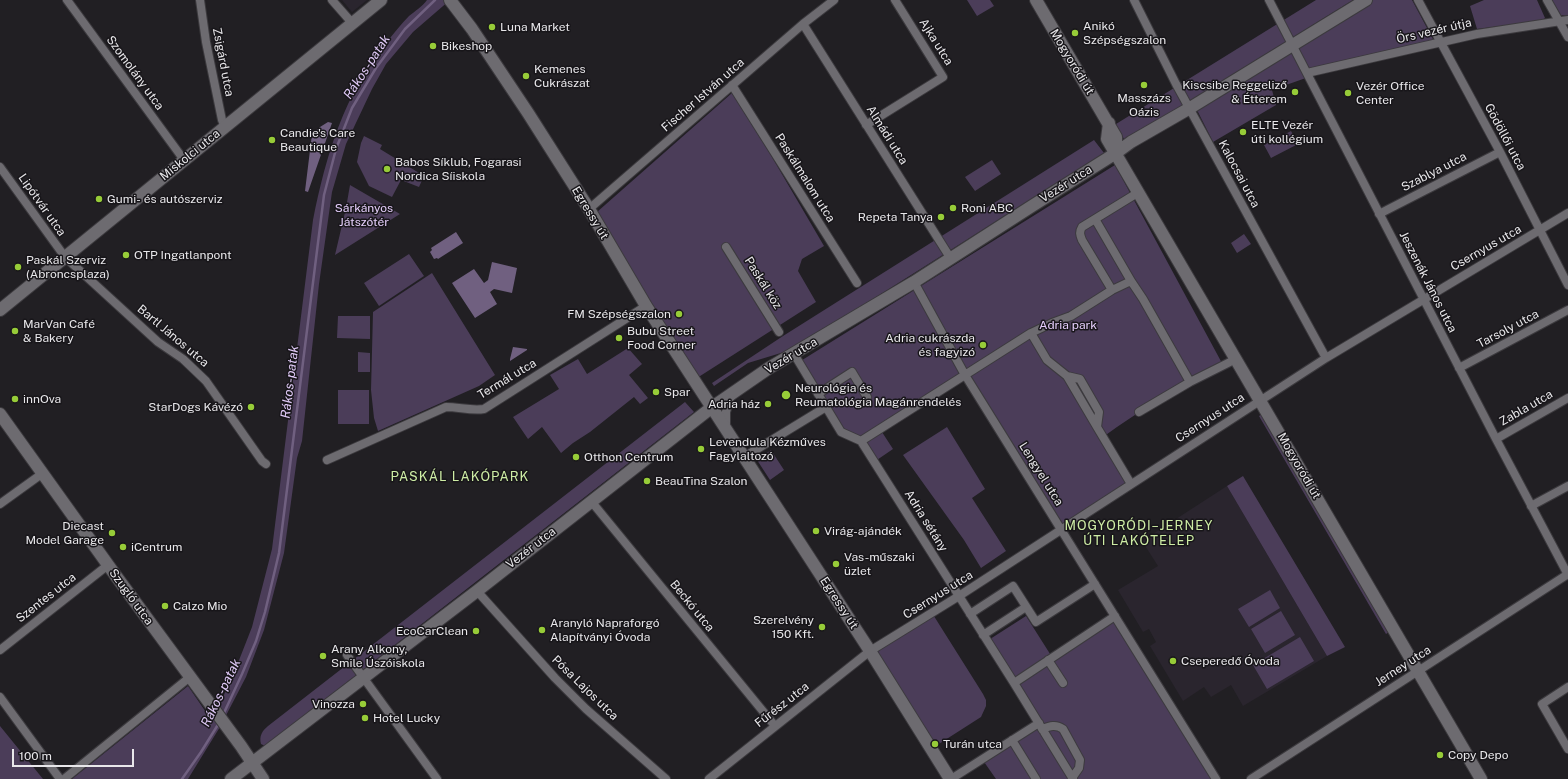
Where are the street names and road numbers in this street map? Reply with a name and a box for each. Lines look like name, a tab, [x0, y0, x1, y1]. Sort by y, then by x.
street label: Örs vezér útja	[1395, 15, 1473, 47]
street label: Ajka utca	[916, 16, 956, 68]
street label: Zsigárd utca	[209, 26, 237, 98]
street label: Mogyoródi út	[1047, 27, 1097, 97]
street label: Szomolány utca	[103, 33, 167, 113]
street label: Fischer István utca	[659, 55, 747, 135]
street label: Gödöllői utca	[1481, 101, 1529, 173]
street label: Almádi utca	[863, 103, 911, 167]
street label: Miskolci utca	[157, 126, 223, 184]
street label: Paskálmalom utca	[772, 131, 838, 225]
street label: Kalocsai utca	[1215, 138, 1263, 210]
street label: Szablya utca	[1399, 149, 1469, 195]
street label: Vezér utca	[1037, 162, 1095, 206]
street label: Lipótvár utca	[15, 171, 69, 239]
street label: Egressy út	[569, 184, 611, 242]
street label: Csernyus utca	[1448, 222, 1524, 274]
street label: Jeszenák János utca	[1396, 229, 1460, 335]
street label: Paskál köz	[741, 254, 785, 312]
street label: Bartl János utca	[134, 302, 212, 370]
street label: Tarsoly utca	[1475, 307, 1541, 351]
street label: Vezér utca	[762, 335, 820, 377]
street label: Termál utca	[475, 356, 539, 402]
street label: Zabla utca	[1497, 387, 1555, 429]
street label: Csernyus utca	[1173, 390, 1247, 446]
street label: Mogyoródi út	[1274, 430, 1324, 502]
street label: Lengyel utca	[1016, 440, 1066, 508]
street label: Adria sétány	[901, 488, 951, 554]
street label: Vezér utca	[503, 524, 559, 572]
street label: Szugló utca	[106, 566, 156, 628]
street label: Csernyus utca	[900, 568, 976, 622]
street label: Szentes utca	[13, 570, 79, 626]
street label: Egressy út	[817, 574, 861, 632]
street label: Beckó utca	[667, 577, 717, 635]
street label: Jerney utca	[1372, 643, 1434, 689]
street label: Pósa Lajos utca	[549, 653, 621, 723]
street label: Fűrész utca	[752, 679, 812, 731]

